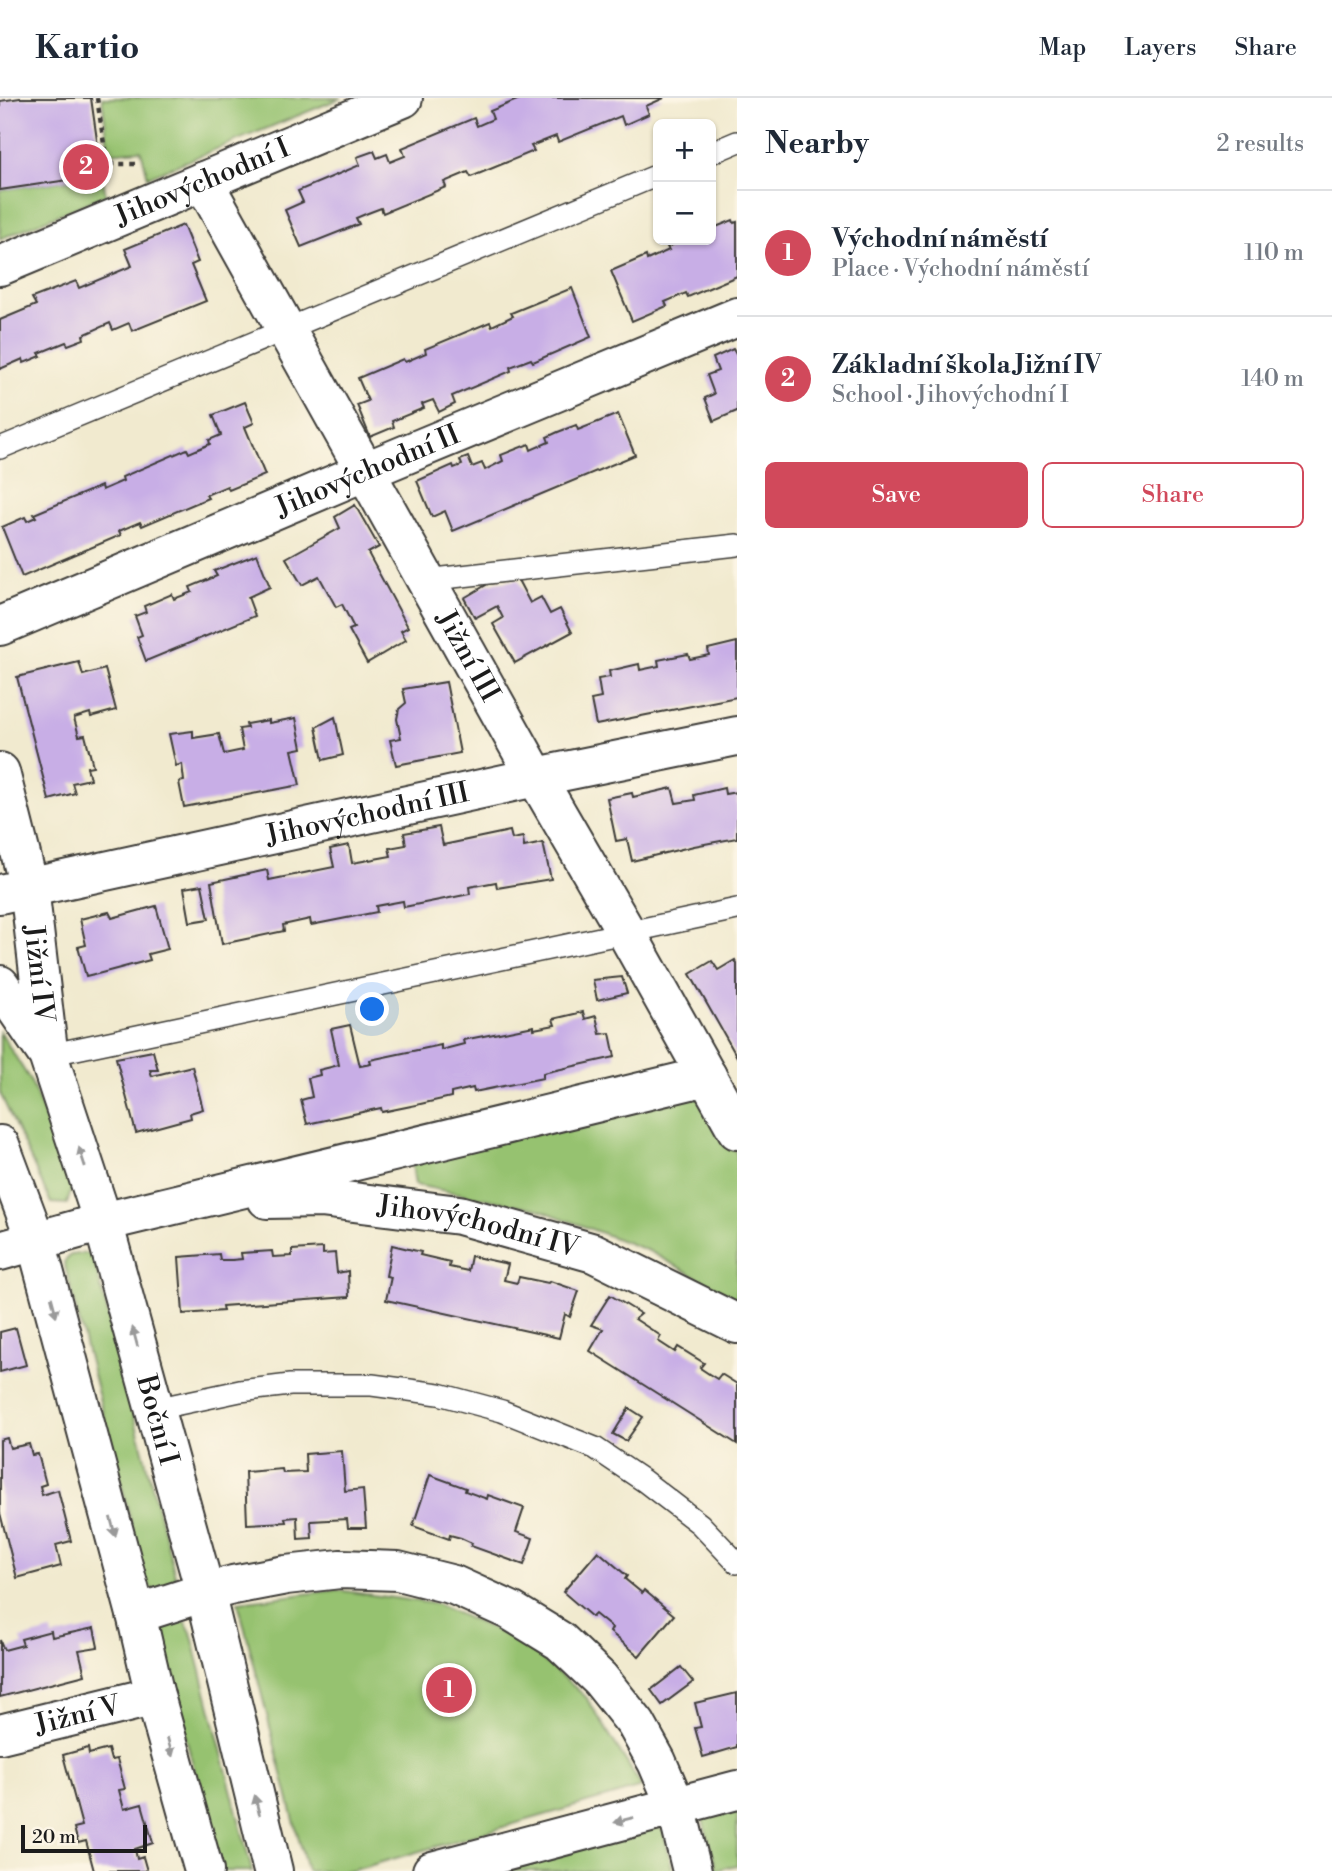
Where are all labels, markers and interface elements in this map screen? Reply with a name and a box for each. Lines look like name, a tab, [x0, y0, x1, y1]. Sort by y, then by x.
text: Kartio	[35, 28, 139, 69]
text: Map	[1039, 33, 1086, 63]
text: Layers	[1124, 33, 1196, 63]
text: Share	[1234, 33, 1297, 63]
map controls	[653, 119, 716, 245]
button: +	[653, 119, 716, 182]
text: Nearby	[765, 125, 869, 163]
street label: Jihovýchodní I	[109, 130, 295, 234]
text: 2 results	[1217, 130, 1304, 158]
pin: 2	[63, 141, 109, 193]
button: −	[653, 182, 716, 245]
text: Východní náměstí	[832, 223, 1047, 255]
text: 1	[782, 239, 794, 267]
text: 110 m	[1244, 239, 1304, 267]
text: Place · Východní náměstí	[832, 255, 1089, 283]
text: Základní škola Jižní IV	[832, 349, 1101, 381]
text: 2	[781, 365, 795, 393]
text: 140 m	[1241, 365, 1304, 393]
text: School · Jihovýchodní I	[832, 381, 1069, 409]
street label: Jihovýchodní II	[269, 416, 465, 525]
button: Save	[765, 462, 1028, 528]
button: Share	[1042, 462, 1304, 528]
street label: Jižní III	[428, 603, 508, 708]
street label: Jihovýchodní III	[262, 775, 472, 853]
street label: Jižní IV	[16, 922, 62, 1025]
your location	[355, 992, 389, 1026]
one-way arrow	[76, 1146, 87, 1167]
street label: Jihovýchodní IV	[375, 1188, 584, 1266]
one-way arrow	[49, 1296, 60, 1318]
one-way arrow	[129, 1326, 140, 1348]
street label: Boční I	[128, 1370, 187, 1469]
one-way arrow	[108, 1517, 118, 1538]
pin: 1	[426, 1664, 472, 1716]
street label: Jižní V	[30, 1687, 125, 1743]
one-way arrow	[165, 1737, 175, 1758]
one-way arrow	[251, 1794, 262, 1816]
one-way arrow	[613, 1815, 635, 1826]
scale bar	[21, 1822, 147, 1854]
text: 20 m	[32, 1825, 76, 1849]

